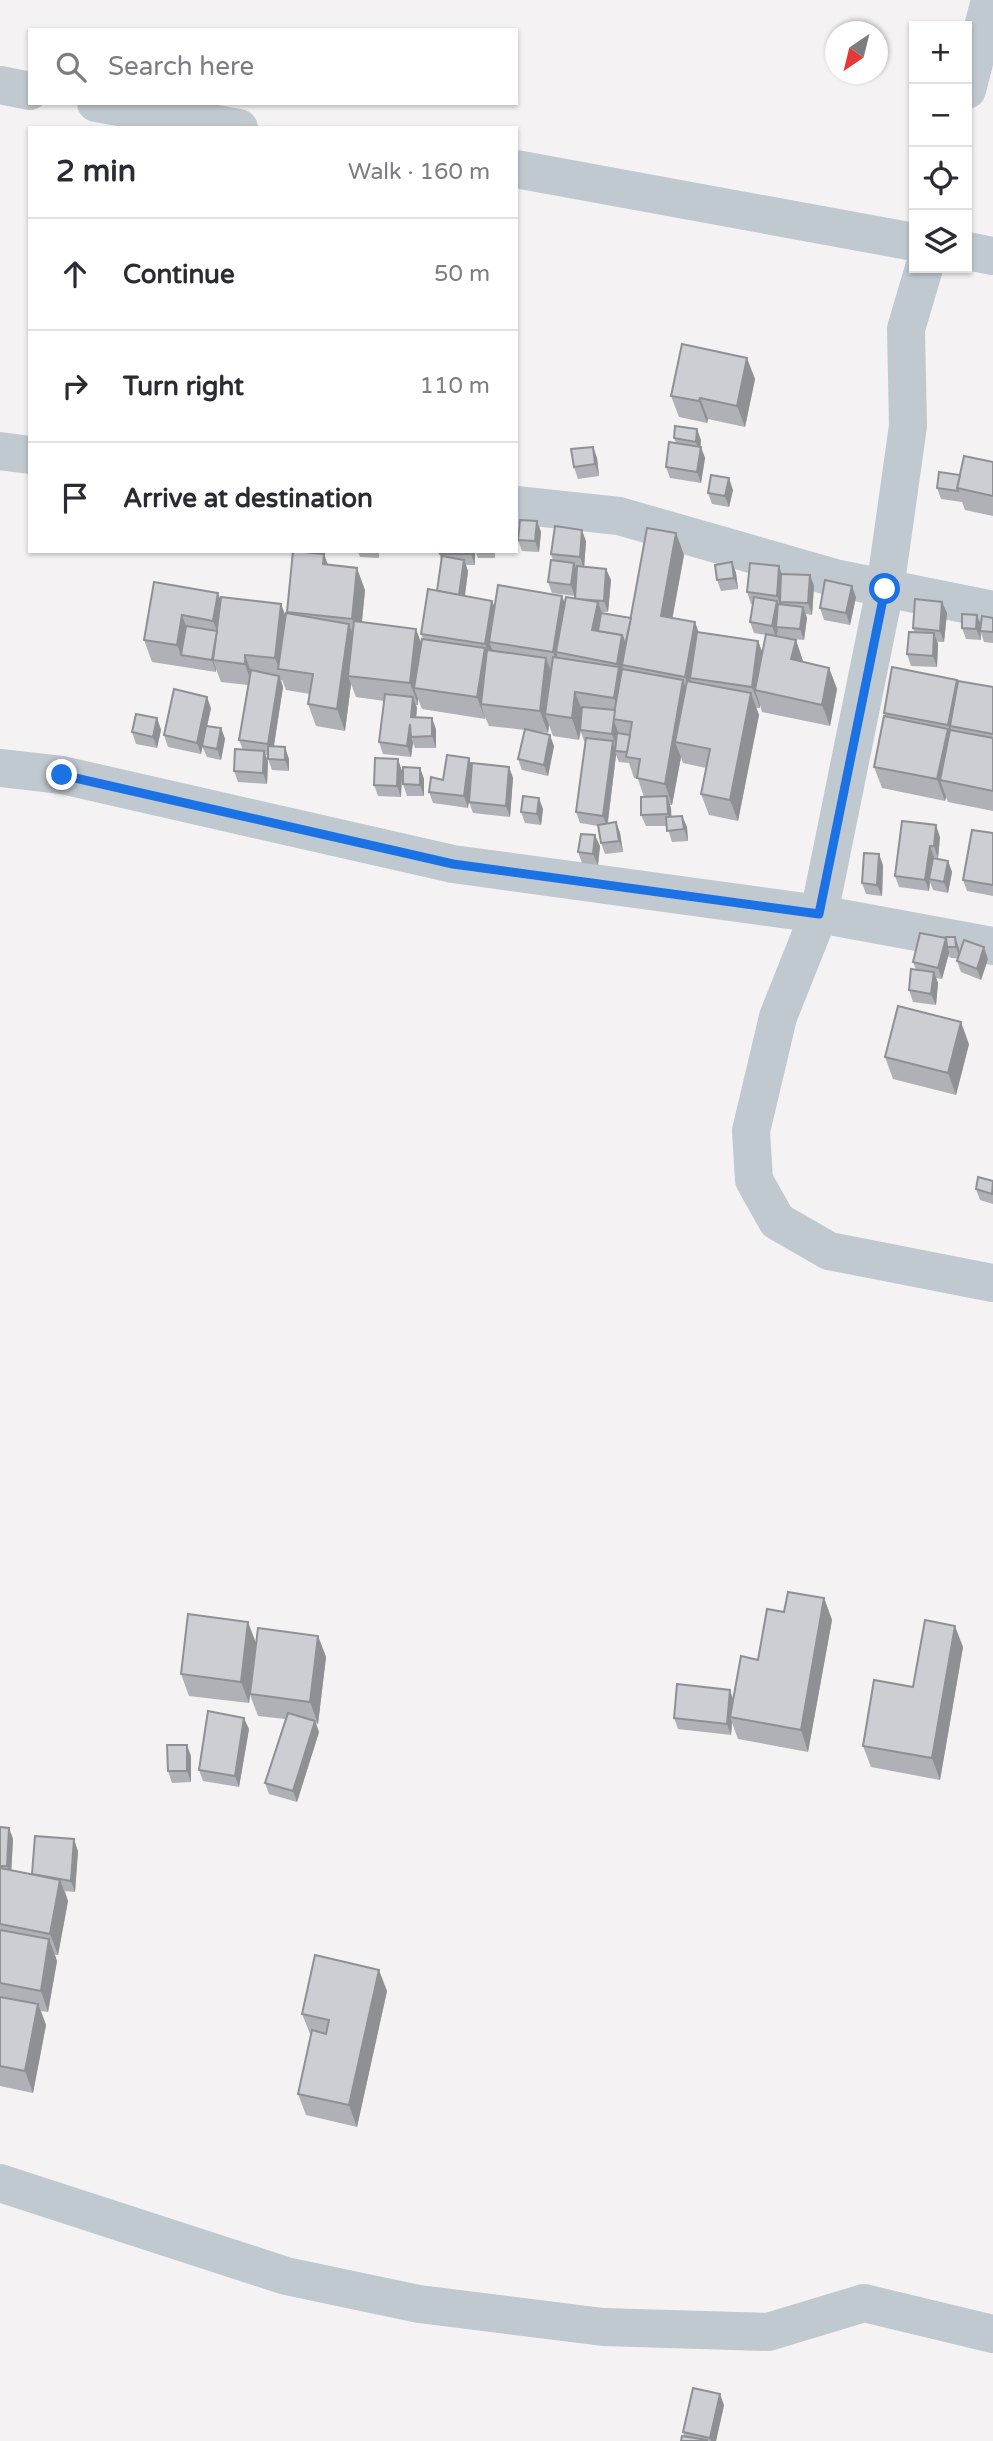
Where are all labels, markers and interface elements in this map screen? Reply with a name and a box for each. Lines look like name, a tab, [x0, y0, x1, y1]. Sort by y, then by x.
north arrow	[825, 21, 888, 84]
map controls	[909, 21, 972, 273]
button: +	[909, 21, 972, 84]
search box	[28, 28, 518, 105]
icon: search	[52, 48, 90, 86]
text: Search here	[108, 51, 254, 82]
button: −	[909, 84, 972, 147]
button: locate	[909, 147, 972, 210]
text: 2 min	[56, 153, 136, 190]
text: Walk · 160 m	[348, 158, 490, 186]
button: layers	[909, 210, 972, 273]
icon: ahead	[56, 255, 94, 293]
text: Continue	[123, 259, 235, 290]
text: 50 m	[434, 260, 490, 288]
icon: right	[56, 367, 94, 405]
text: Turn right	[123, 371, 244, 402]
text: 110 m	[420, 372, 490, 400]
icon: arrive	[56, 479, 94, 517]
text: Arrive at destination	[123, 483, 373, 514]
route start	[869, 573, 900, 604]
route end	[46, 759, 77, 790]

